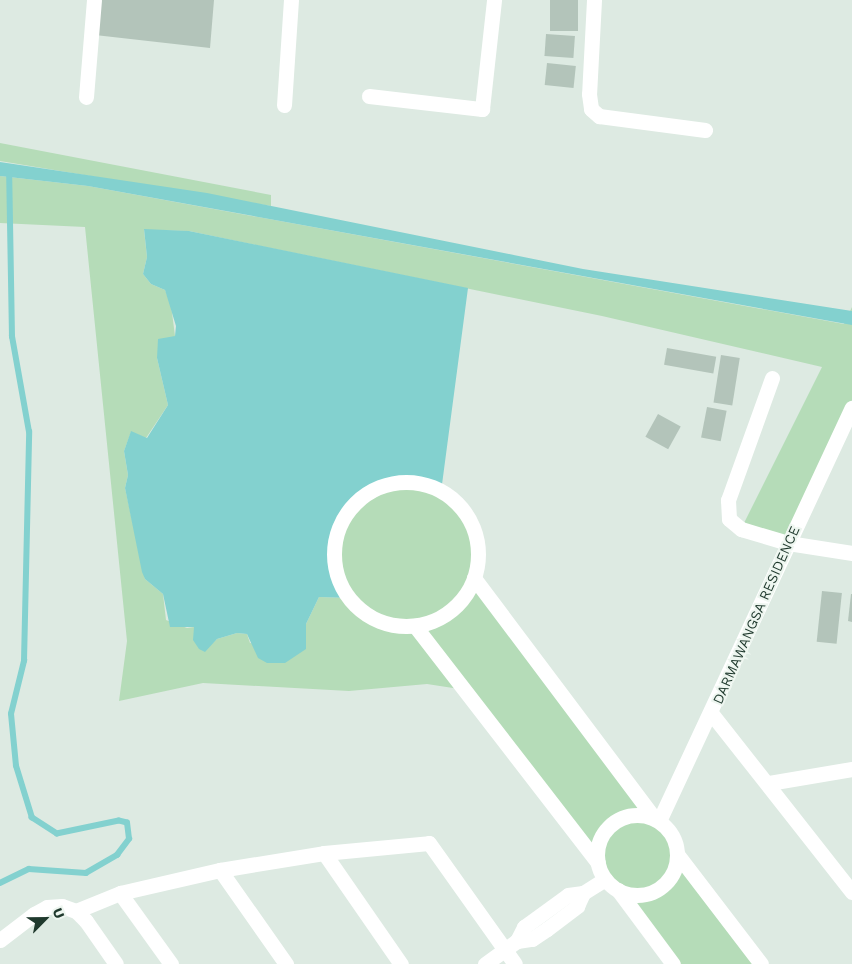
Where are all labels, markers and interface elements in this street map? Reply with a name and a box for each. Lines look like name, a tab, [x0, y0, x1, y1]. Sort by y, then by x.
street label: DARMAWANGSA RESIDENCE	[709, 523, 803, 707]
north arrow	[20, 894, 70, 944]
text: U	[49, 905, 68, 921]

